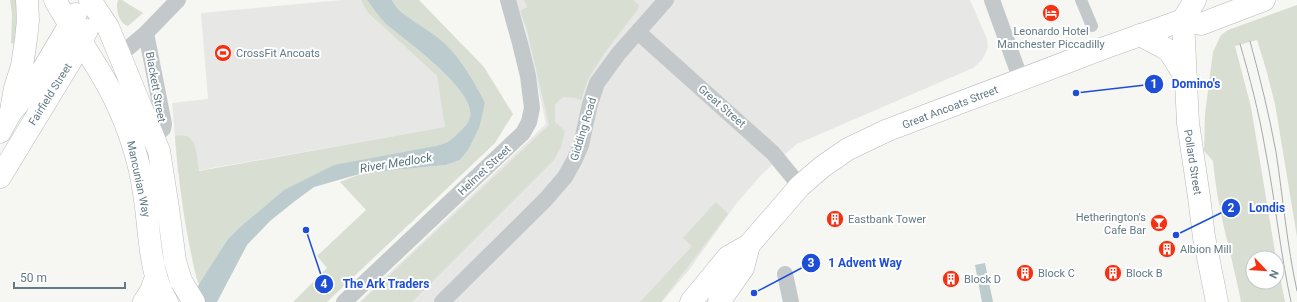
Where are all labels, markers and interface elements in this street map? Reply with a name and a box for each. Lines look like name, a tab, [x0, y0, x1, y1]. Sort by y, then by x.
hotel icon: Leonardo Hotel Manchester Piccadilly	[1041, 3, 1061, 23]
place label: Leonardo Hotel Manchester Piccadilly	[997, 25, 1106, 51]
sports icon: CrossFit Ancoats	[213, 43, 233, 63]
place label: CrossFit Ancoats	[236, 47, 320, 60]
street label: Blackett Street	[143, 51, 168, 124]
street label: Fairfield Street	[26, 60, 75, 128]
callout: Domino's	[1144, 72, 1228, 96]
text: 1	[1151, 77, 1157, 91]
text: Domino's	[1172, 77, 1220, 91]
street label: Great Street	[695, 82, 748, 131]
street label: Great Ancoats Street	[900, 83, 1000, 132]
street label: Gidding Road	[568, 96, 599, 162]
street label: Pollard Street	[1181, 128, 1204, 196]
street label: Mancunian Way	[124, 140, 153, 219]
street label: Helmet Street	[455, 142, 514, 198]
water label: River Medlock	[359, 150, 434, 176]
callout: Londis	[1221, 196, 1293, 220]
text: 2	[1228, 201, 1235, 215]
text: Londis	[1249, 201, 1285, 215]
building icon: Eastbank Tower	[825, 209, 845, 229]
place label: Hetherington's Cafe Bar	[1076, 211, 1146, 237]
place label: Eastbank Tower	[848, 213, 926, 226]
bar icon: Hetherington's Cafe Bar	[1149, 213, 1169, 233]
building icon: Albion Mill	[1157, 239, 1177, 259]
place label: Albion Mill	[1180, 243, 1231, 256]
north arrow	[1245, 250, 1285, 290]
callout: 1 Advent Way	[801, 251, 910, 275]
text: 3	[808, 256, 815, 270]
text: 1 Advent Way	[828, 256, 903, 270]
building icon: Block C	[1015, 263, 1035, 283]
building icon: Block B	[1103, 263, 1123, 283]
scale bar	[14, 264, 125, 290]
place label: Block C	[1038, 267, 1075, 280]
place label: Block B	[1126, 267, 1163, 280]
text: N	[1266, 268, 1281, 280]
building icon: Block D	[941, 269, 961, 289]
text: 50 m	[20, 271, 47, 285]
callout: The Ark Traders	[314, 272, 437, 296]
place label: Block D	[964, 273, 1001, 286]
text: 4	[321, 277, 328, 291]
text: The Ark Traders	[343, 277, 429, 291]

